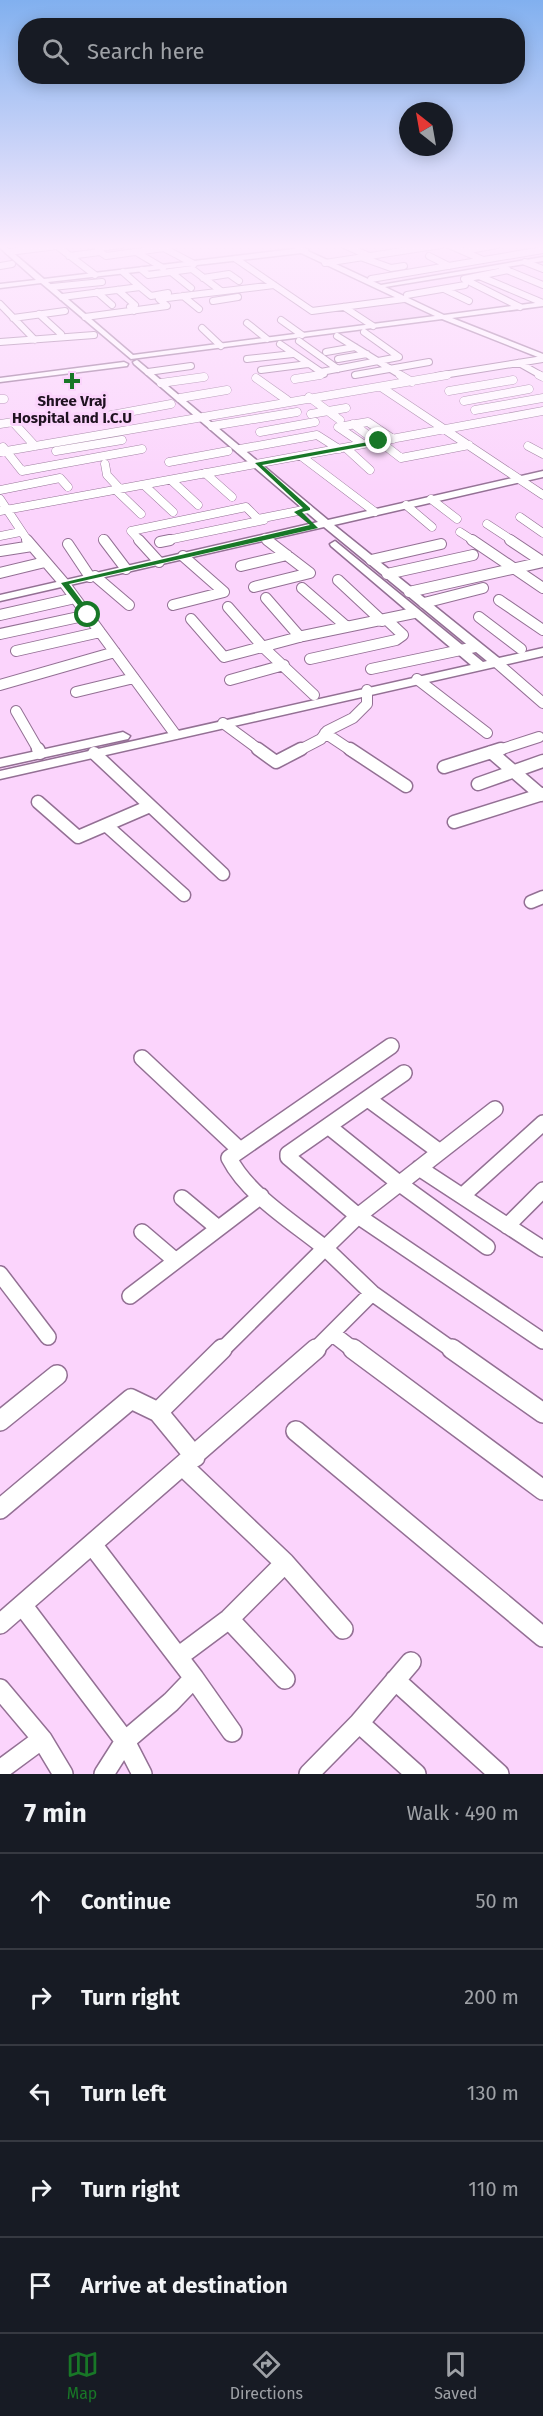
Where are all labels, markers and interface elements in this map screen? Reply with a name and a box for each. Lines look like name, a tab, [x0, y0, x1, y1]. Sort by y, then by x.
search box	[18, 18, 525, 84]
icon: search	[39, 35, 72, 68]
text: Search here	[87, 38, 205, 65]
north arrow	[399, 102, 453, 156]
marker: Shree Vraj Hospital and I.C.U	[63, 372, 81, 390]
place label: Shree Vraj Hospital and I.C.U	[12, 392, 132, 427]
route end	[365, 427, 391, 453]
route start	[74, 601, 100, 627]
text: 7 min	[24, 1798, 87, 1829]
text: Walk · 490 m	[407, 1801, 519, 1825]
icon: ahead	[24, 1885, 57, 1918]
text: Continue	[81, 1888, 171, 1915]
text: 50 m	[475, 1889, 519, 1913]
icon: right	[24, 1981, 57, 2014]
text: Turn right	[81, 1984, 180, 2011]
text: 200 m	[464, 1985, 519, 2009]
icon: left	[24, 2077, 57, 2110]
text: Turn left	[81, 2080, 166, 2107]
text: 130 m	[467, 2081, 519, 2105]
icon: right	[24, 2173, 57, 2206]
text: Turn right	[81, 2176, 180, 2203]
text: 110 m	[468, 2177, 519, 2201]
icon: arrive	[24, 2269, 57, 2302]
text: Arrive at destination	[81, 2272, 288, 2299]
tab: Map	[66, 2348, 99, 2403]
tab: Directions	[230, 2348, 303, 2403]
tab: Saved	[434, 2348, 477, 2403]

